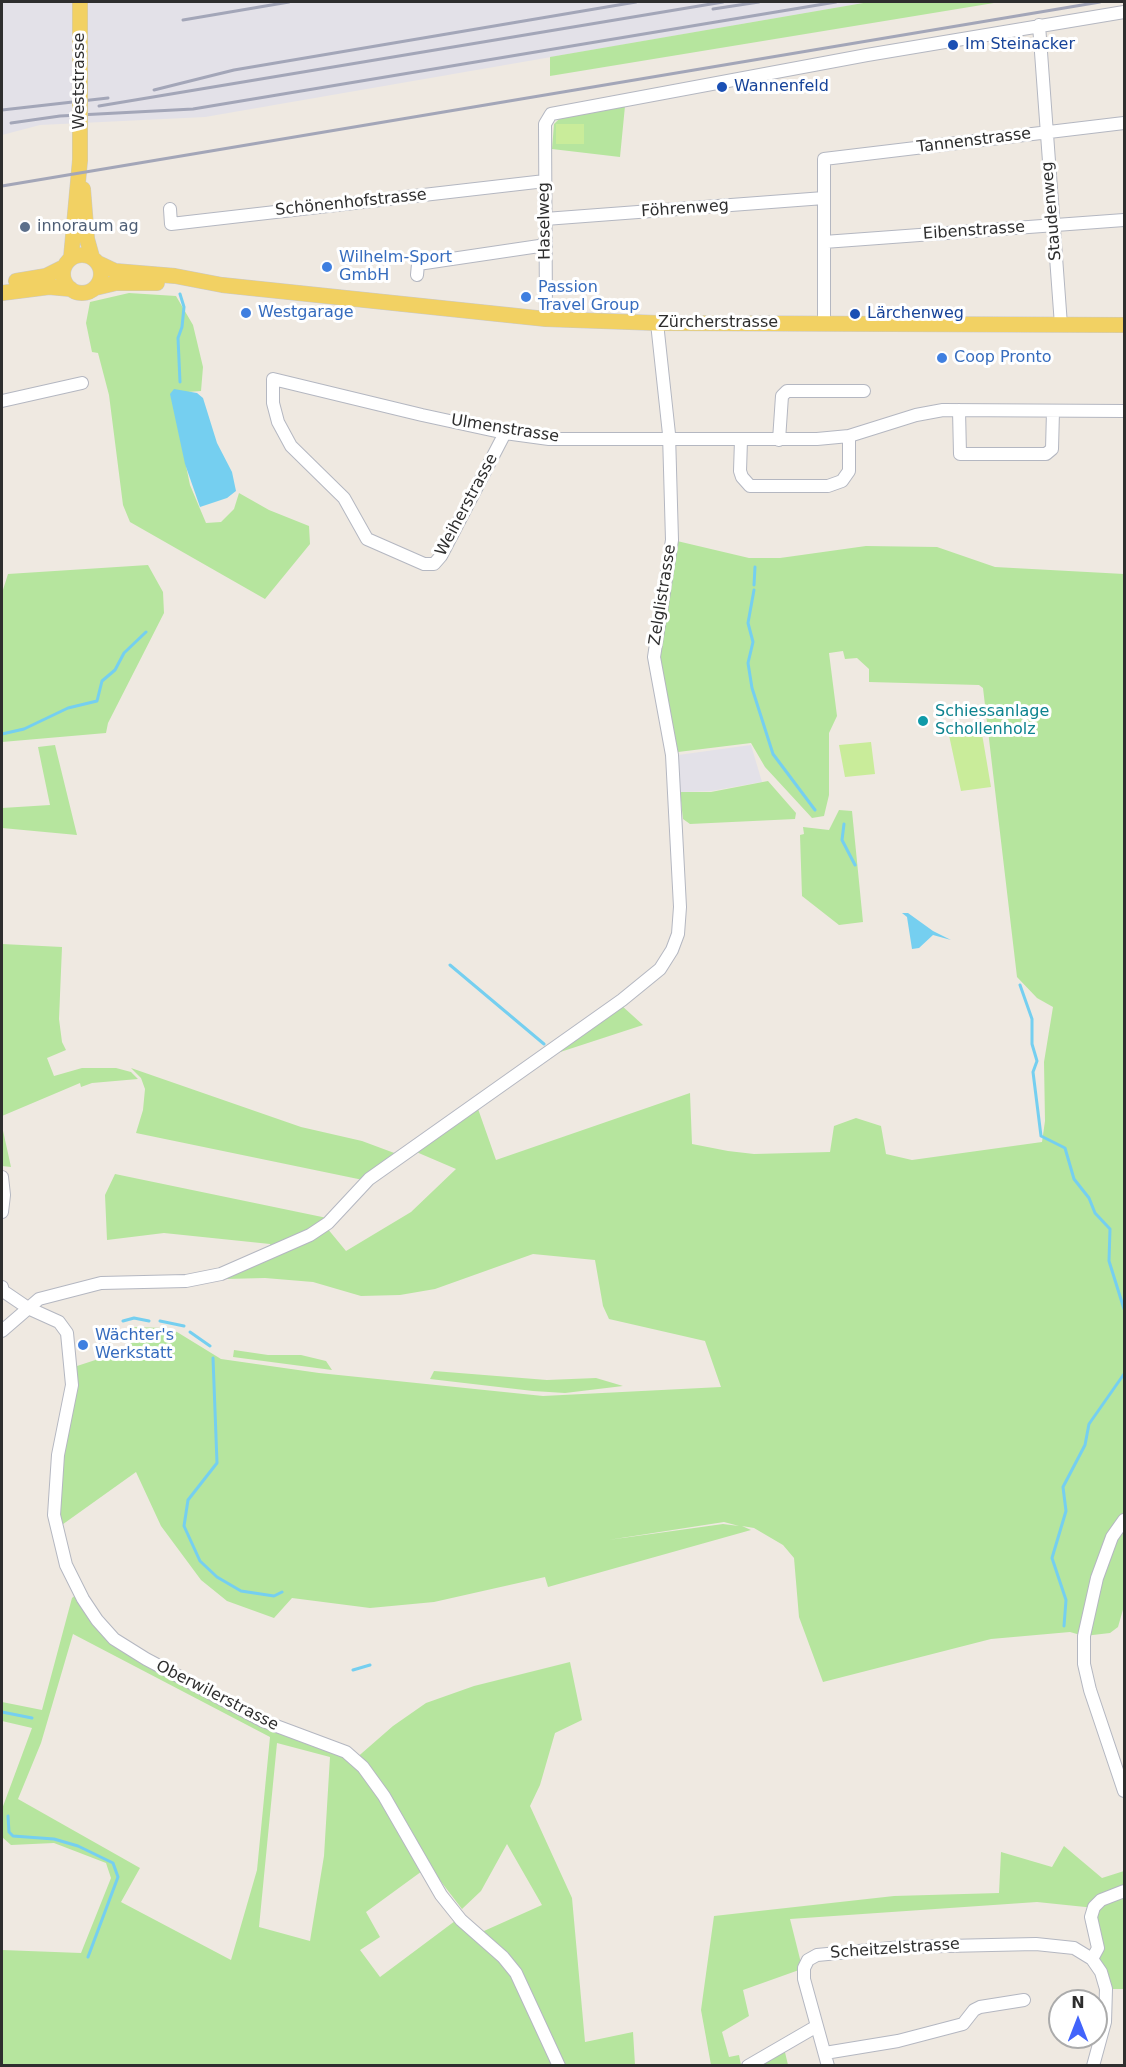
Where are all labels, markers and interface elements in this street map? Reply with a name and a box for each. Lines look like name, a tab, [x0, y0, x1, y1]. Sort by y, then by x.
street label: Weststrasse	[70, 33, 90, 129]
place label: Im Steinacker	[965, 35, 1075, 55]
marker: Im Steinacker	[946, 38, 960, 52]
place label: Wannenfeld	[734, 77, 829, 97]
marker: Wannenfeld	[715, 80, 729, 94]
street label: Tannenstrasse	[916, 124, 1032, 158]
street label: Staudenweg	[1038, 161, 1066, 261]
street label: Haselweg	[535, 182, 555, 260]
street label: Schönenhofstrasse	[274, 186, 428, 220]
street label: Föhrenweg	[641, 196, 729, 222]
place label: innoraum ag	[37, 217, 139, 237]
street label: Eibenstrasse	[922, 218, 1026, 244]
marker: innoraum ag	[18, 220, 32, 234]
place label: Wilhelm-Sport GmbH	[339, 248, 452, 286]
marker: Wilhelm-Sport GmbH	[320, 260, 334, 274]
place label: Passion Travel Group	[538, 278, 639, 316]
marker: Passion Travel Group	[519, 290, 533, 304]
place label: Westgarage	[258, 303, 354, 323]
place label: Lärchenweg	[867, 304, 964, 324]
marker: Westgarage	[239, 306, 253, 320]
marker: Lärchenweg	[848, 307, 862, 321]
street label: Zürcherstrasse	[658, 313, 778, 333]
place label: Coop Pronto	[954, 348, 1052, 368]
marker: Coop Pronto	[935, 351, 949, 365]
street label: Ulmenstrasse	[450, 411, 560, 447]
street label: Weiherstrasse	[432, 450, 502, 560]
street label: Zelglistrasse	[646, 543, 680, 647]
place label: Schiessanlage Schollenholz	[935, 702, 1049, 740]
marker: Schiessanlage Schollenholz	[916, 714, 930, 728]
place label: Wächter's Werkstatt	[95, 1326, 174, 1364]
marker: Wächter's Werkstatt	[76, 1338, 90, 1352]
street label: Oberwilerstrasse	[152, 1657, 282, 1735]
street label: Scheitzelstrasse	[830, 1935, 960, 1963]
north arrow	[1048, 1989, 1108, 2049]
text: N	[1071, 1993, 1085, 2012]

